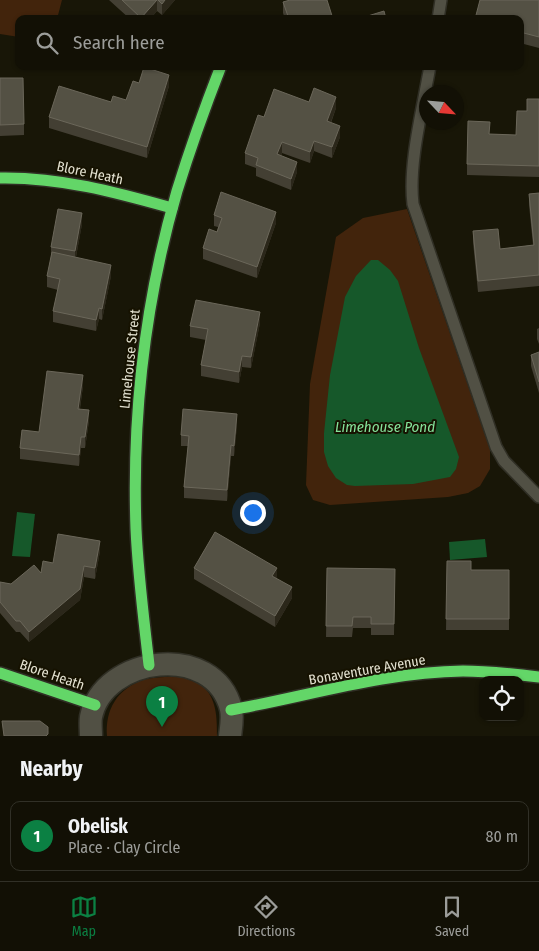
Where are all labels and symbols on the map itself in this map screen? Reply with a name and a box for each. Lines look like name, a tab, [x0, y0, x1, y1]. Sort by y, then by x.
north arrow	[419, 85, 464, 130]
street label: Blore Heath	[55, 158, 125, 188]
street label: Limehouse Street	[116, 308, 144, 410]
water label: Limehouse Pond	[335, 418, 435, 436]
your location	[240, 500, 266, 526]
street label: Bonaventure Avenue	[307, 651, 427, 689]
street label: Blore Heath	[17, 656, 87, 694]
pin: 1	[146, 686, 178, 727]

